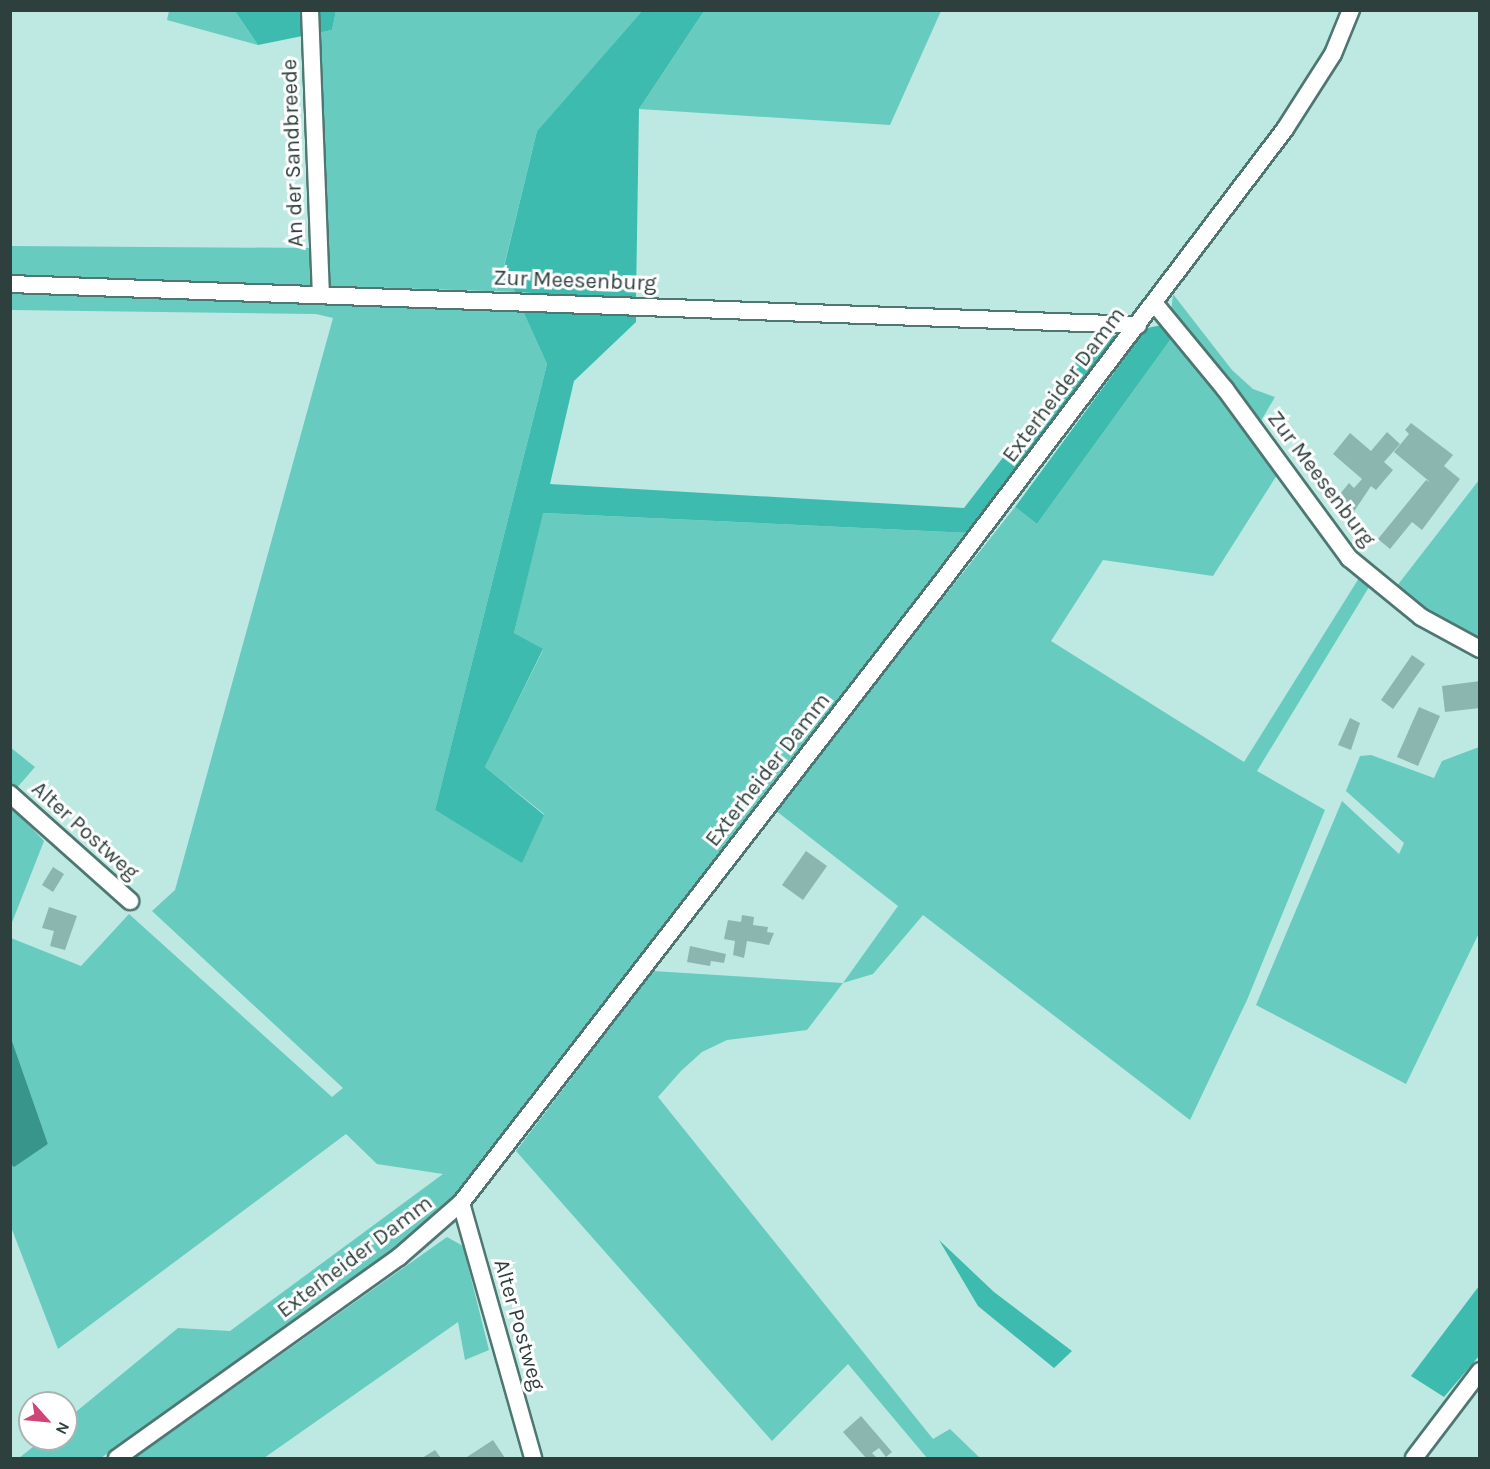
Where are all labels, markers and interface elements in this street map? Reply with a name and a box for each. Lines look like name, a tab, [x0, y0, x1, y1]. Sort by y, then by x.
street label: An der Sandbreede	[277, 58, 309, 248]
street label: Zur Meesenburg	[493, 265, 657, 297]
street label: Exterheider Damm	[997, 302, 1131, 468]
street label: Zur Meesenburg	[1261, 406, 1381, 552]
street label: Exterheider Damm	[700, 688, 836, 852]
street label: Alter Postweg	[26, 776, 144, 886]
street label: Exterheider Damm	[272, 1190, 438, 1324]
street label: Alter Postweg	[488, 1256, 550, 1394]
north arrow	[18, 1391, 78, 1451]
text: N	[52, 1419, 74, 1438]

